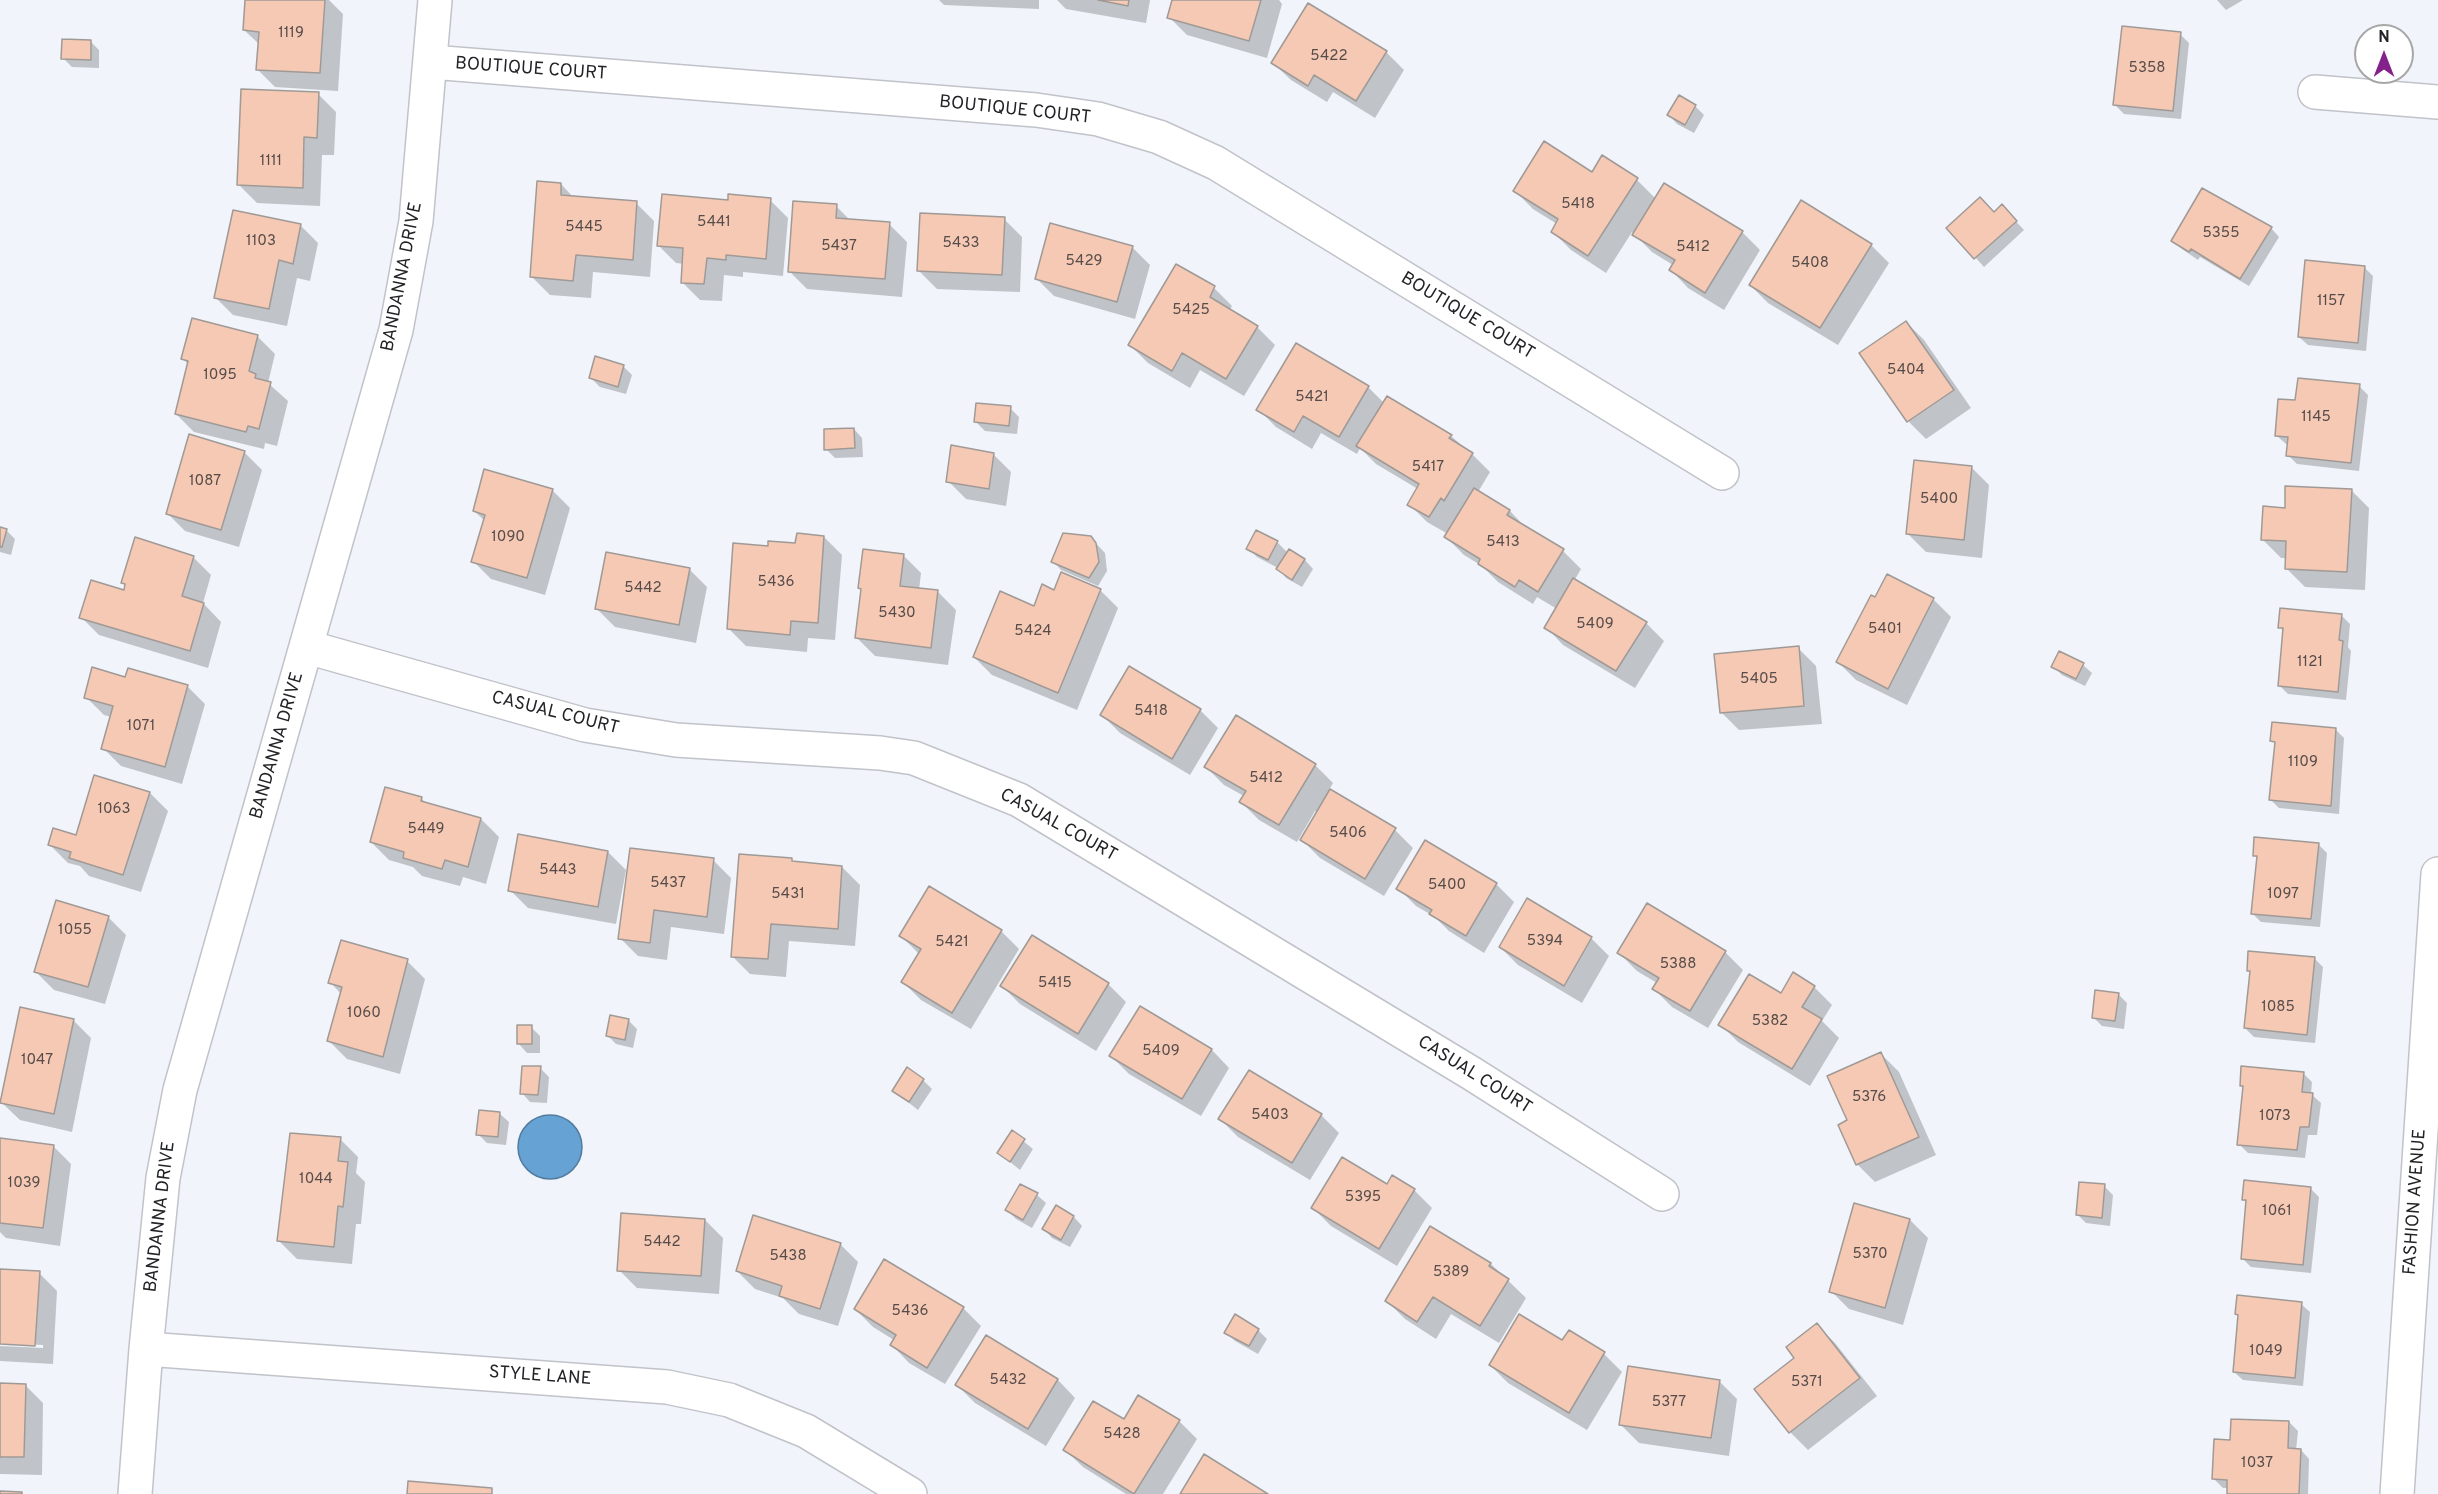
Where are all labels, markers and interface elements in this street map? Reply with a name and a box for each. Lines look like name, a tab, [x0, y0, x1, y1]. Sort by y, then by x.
north arrow	[2354, 24, 2414, 84]
house number: 1119	[278, 25, 304, 43]
text: N	[2378, 28, 2390, 48]
house number: 5422	[1310, 48, 1348, 66]
street label: BOUTIQUE COURT	[454, 54, 608, 86]
house number: 5358	[2129, 60, 2165, 78]
street label: BOUTIQUE COURT	[938, 92, 1092, 130]
house number: 1111	[260, 153, 282, 171]
house number: 5418	[1561, 196, 1595, 214]
street label: BANDANNA DRIVE	[378, 200, 428, 354]
house number: 5441	[697, 214, 731, 232]
house number: 5445	[565, 219, 603, 237]
house number: 5355	[2203, 225, 2239, 243]
house number: 1103	[246, 233, 276, 251]
house number: 5433	[943, 235, 979, 253]
house number: 5437	[821, 238, 857, 256]
house number: 5412	[1676, 239, 1710, 257]
house number: 5429	[1065, 253, 1103, 271]
house number: 5408	[1791, 255, 1829, 273]
street label: BOUTIQUE COURT	[1396, 269, 1538, 365]
house number: 1157	[2317, 293, 2345, 311]
house number: 5425	[1172, 302, 1210, 320]
house number: 5404	[1887, 362, 1925, 380]
house number: 1095	[203, 367, 237, 385]
house number: 5421	[1295, 389, 1329, 407]
house number: 1145	[2301, 409, 2331, 427]
house number: 5417	[1412, 459, 1444, 477]
house number: 1087	[189, 473, 221, 491]
house number: 5400	[1920, 491, 1958, 509]
house number: 1090	[491, 529, 525, 547]
house number: 5413	[1486, 534, 1520, 552]
house number: 5436	[758, 574, 794, 592]
house number: 5442	[624, 580, 662, 598]
house number: 5430	[878, 605, 916, 623]
house number: 5409	[1576, 616, 1614, 634]
house number: 5401	[1868, 621, 1902, 639]
house number: 5424	[1014, 623, 1052, 641]
house number: 1121	[2297, 654, 2323, 672]
street label: BANDANNA DRIVE	[247, 670, 309, 822]
house number: 5405	[1740, 671, 1778, 689]
street label: CASUAL COURT	[489, 688, 621, 740]
house number: 5418	[1134, 703, 1168, 721]
house number: 1071	[127, 718, 155, 736]
house number: 1109	[2288, 754, 2318, 772]
house number: 5412	[1249, 770, 1283, 788]
street label: CASUAL COURT	[996, 785, 1120, 867]
house number: 1063	[97, 801, 131, 819]
house number: 5449	[408, 821, 444, 839]
house number: 5406	[1329, 825, 1367, 843]
house number: 5443	[539, 862, 577, 880]
house number: 5437	[650, 875, 686, 893]
house number: 5400	[1428, 877, 1466, 895]
house number: 5431	[771, 886, 805, 904]
house number: 1097	[2267, 886, 2299, 904]
house number: 1055	[58, 922, 92, 940]
house number: 5394	[1527, 933, 1563, 951]
house number: 5421	[935, 934, 969, 952]
house number: 5388	[1660, 956, 1696, 974]
house number: 5415	[1038, 975, 1072, 993]
house number: 1085	[2261, 999, 2295, 1017]
house number: 1060	[347, 1005, 381, 1023]
house number: 5382	[1752, 1013, 1788, 1031]
street label: CASUAL COURT	[1413, 1032, 1535, 1120]
house number: 5409	[1142, 1043, 1180, 1061]
house number: 1047	[21, 1052, 53, 1070]
house number: 5376	[1852, 1089, 1886, 1107]
house number: 5403	[1251, 1107, 1289, 1125]
house number: 1073	[2259, 1108, 2291, 1126]
street label: FASHION AVENUE	[2400, 1128, 2432, 1276]
street label: BANDANNA DRIVE	[141, 1140, 181, 1294]
house number: 1044	[299, 1171, 333, 1189]
house number: 1039	[8, 1175, 40, 1193]
house number: 5395	[1345, 1189, 1381, 1207]
house number: 1061	[2262, 1203, 2292, 1221]
house number: 5442	[643, 1234, 681, 1252]
house number: 5370	[1852, 1246, 1888, 1264]
house number: 5438	[769, 1248, 807, 1266]
house number: 5389	[1433, 1264, 1469, 1282]
house number: 5436	[892, 1303, 928, 1321]
house number: 1049	[2249, 1343, 2283, 1361]
street label: STYLE LANE	[488, 1363, 592, 1391]
house number: 5432	[990, 1372, 1026, 1390]
house number: 5371	[1791, 1374, 1823, 1392]
house number: 5377	[1652, 1394, 1686, 1412]
house number: 5428	[1103, 1426, 1141, 1444]
house number: 1037	[2241, 1455, 2273, 1473]

